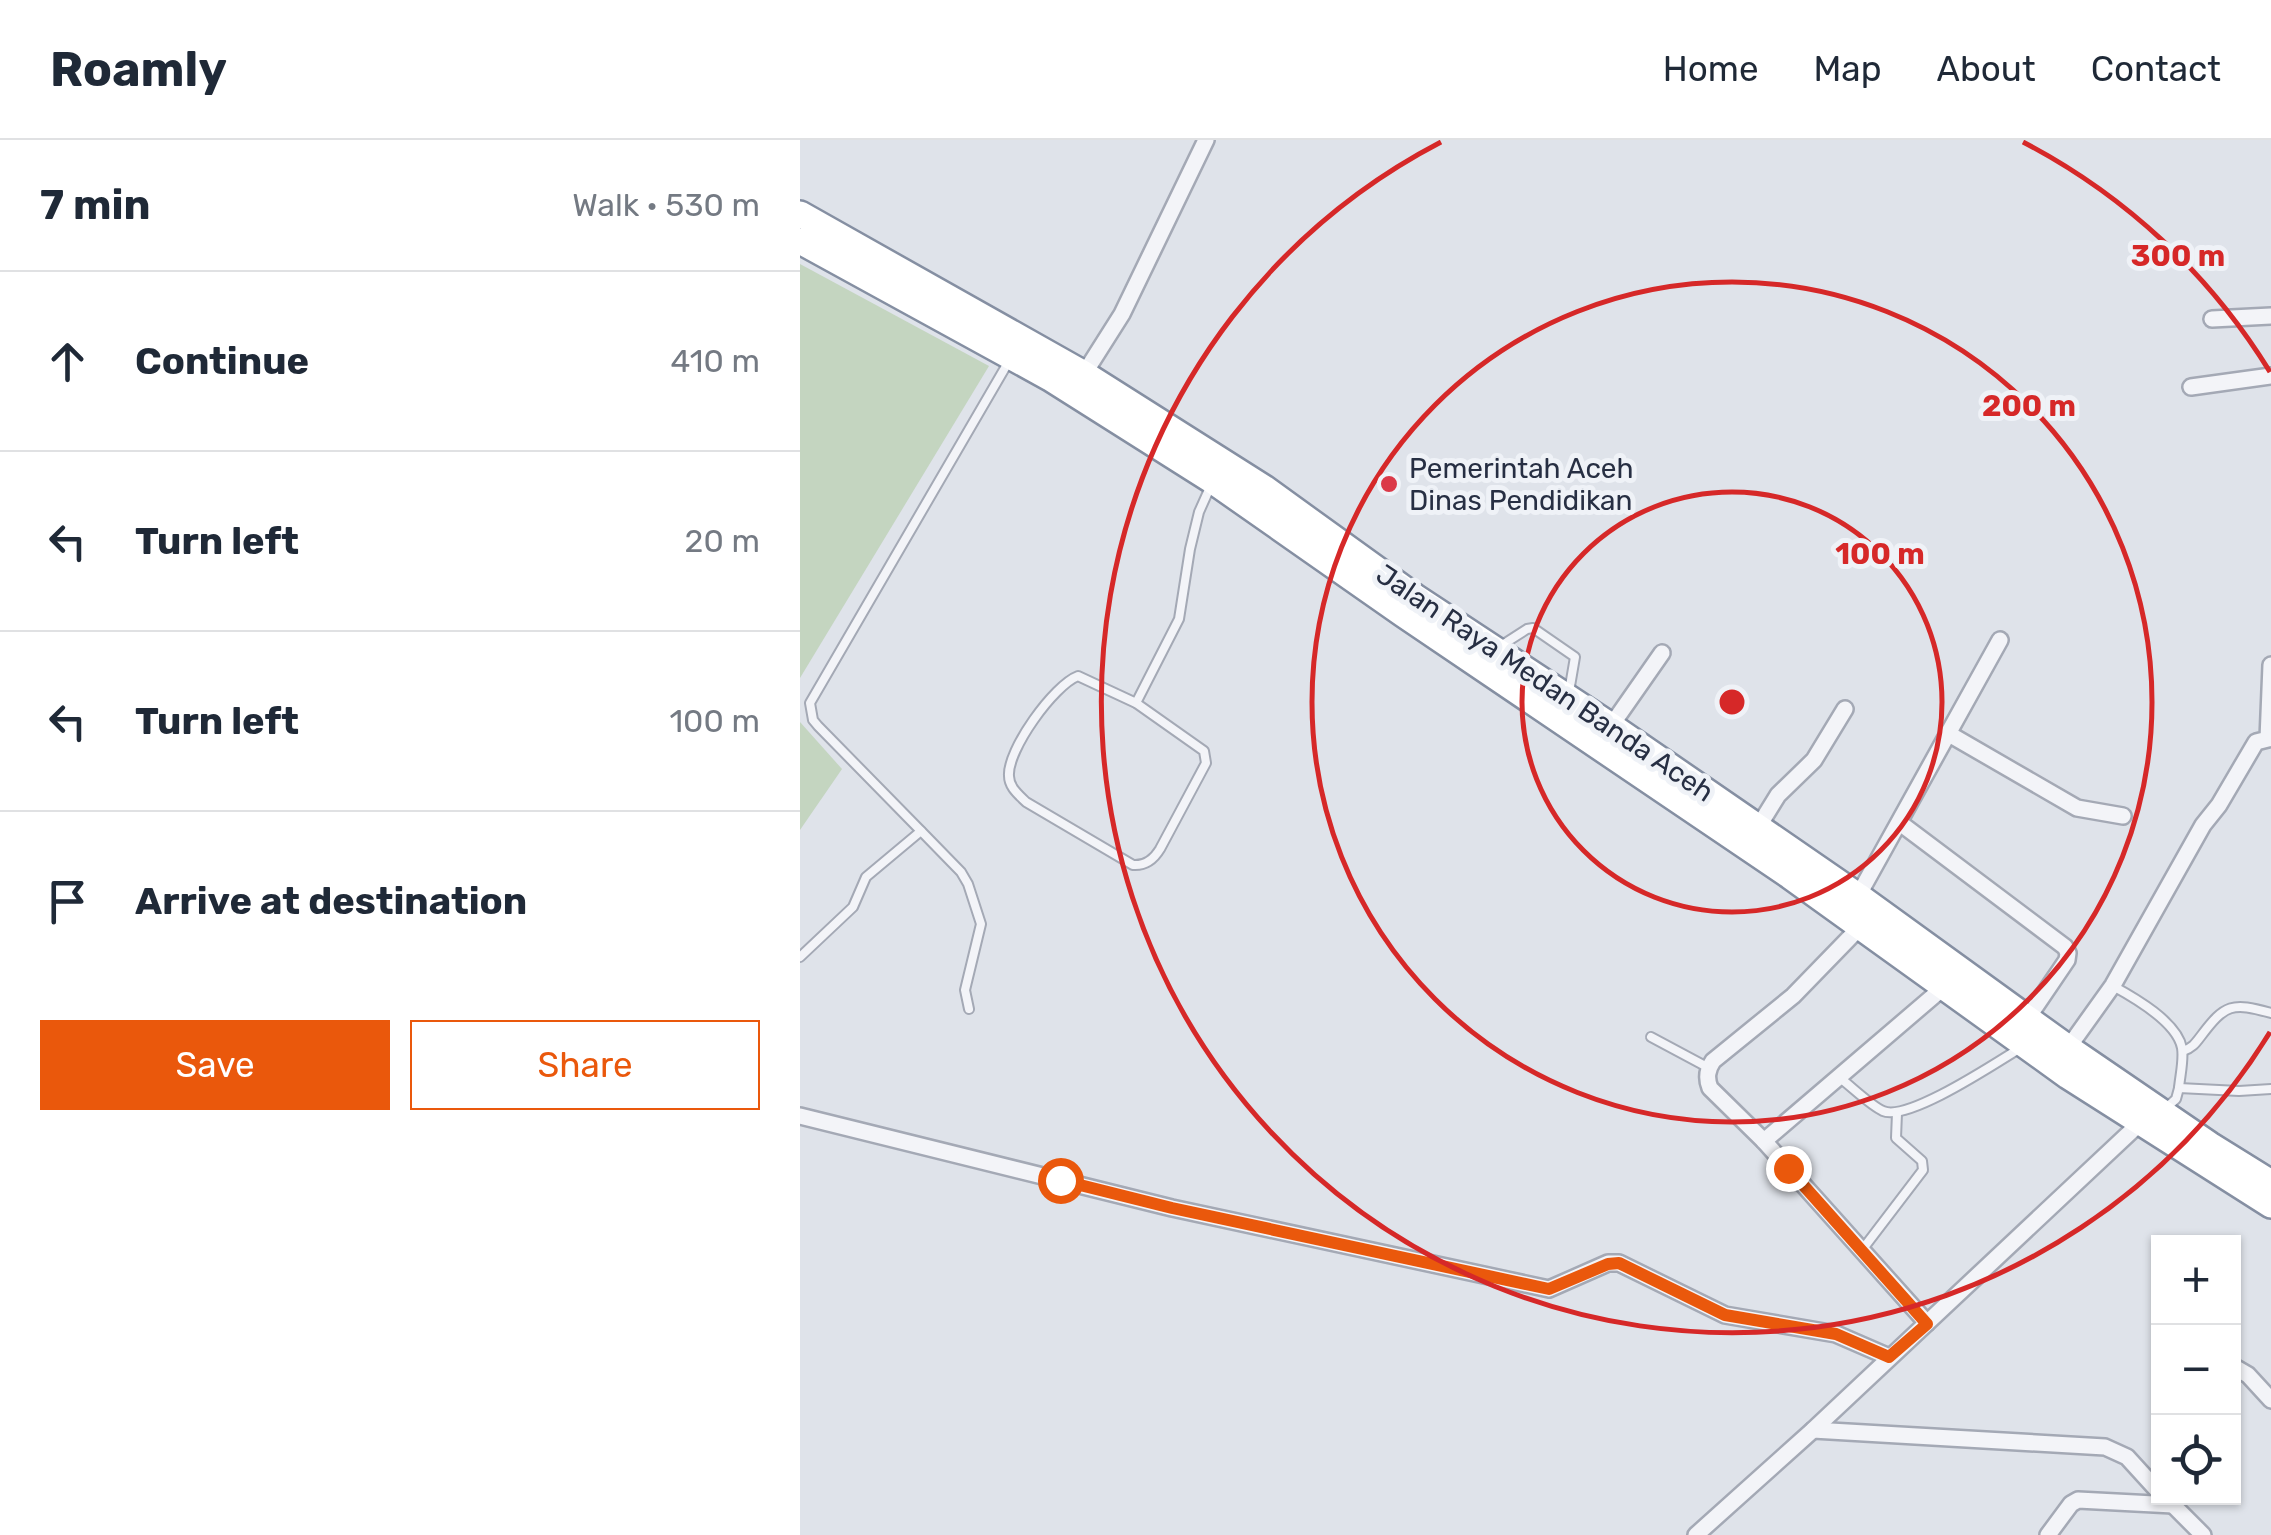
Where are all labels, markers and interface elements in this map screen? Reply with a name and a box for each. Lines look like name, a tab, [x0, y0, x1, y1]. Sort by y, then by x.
text: Roamly	[50, 41, 227, 98]
text: Home	[1663, 48, 1759, 90]
text: Map	[1814, 48, 1882, 90]
text: About	[1937, 48, 2036, 90]
text: Contact	[2091, 48, 2221, 90]
text: 7 min	[40, 180, 151, 230]
text: Walk · 530 m	[572, 186, 760, 224]
text: 300 m	[2131, 238, 2225, 274]
icon: ahead	[40, 334, 95, 389]
text: Continue	[135, 338, 309, 384]
text: 410 m	[670, 342, 760, 380]
text: 200 m	[1982, 388, 2076, 424]
place label: Pemerintah Aceh Dinas Pendidikan	[1409, 452, 1634, 517]
marker: Pemerintah Aceh Dinas Pendidikan	[1378, 473, 1400, 495]
icon: left	[40, 514, 95, 569]
text: Turn left	[135, 518, 299, 564]
text: 20 m	[685, 522, 760, 560]
text: 100 m	[1835, 536, 1925, 572]
street label: Jalan Raya Medan Banda Aceh	[1370, 558, 1720, 808]
centre of rings	[1714, 684, 1750, 720]
icon: left	[40, 694, 95, 749]
text: Turn left	[135, 698, 299, 744]
text: 100 m	[669, 702, 760, 740]
icon: arrive	[40, 874, 95, 929]
text: Arrive at destination	[135, 878, 527, 924]
button: Save	[40, 1020, 390, 1110]
button: Share	[410, 1020, 760, 1110]
route end	[1766, 1146, 1812, 1192]
route start	[1038, 1158, 1084, 1204]
map controls	[2151, 1235, 2241, 1505]
button: +	[2151, 1235, 2241, 1325]
button: −	[2151, 1325, 2241, 1415]
button: locate	[2151, 1415, 2241, 1505]

